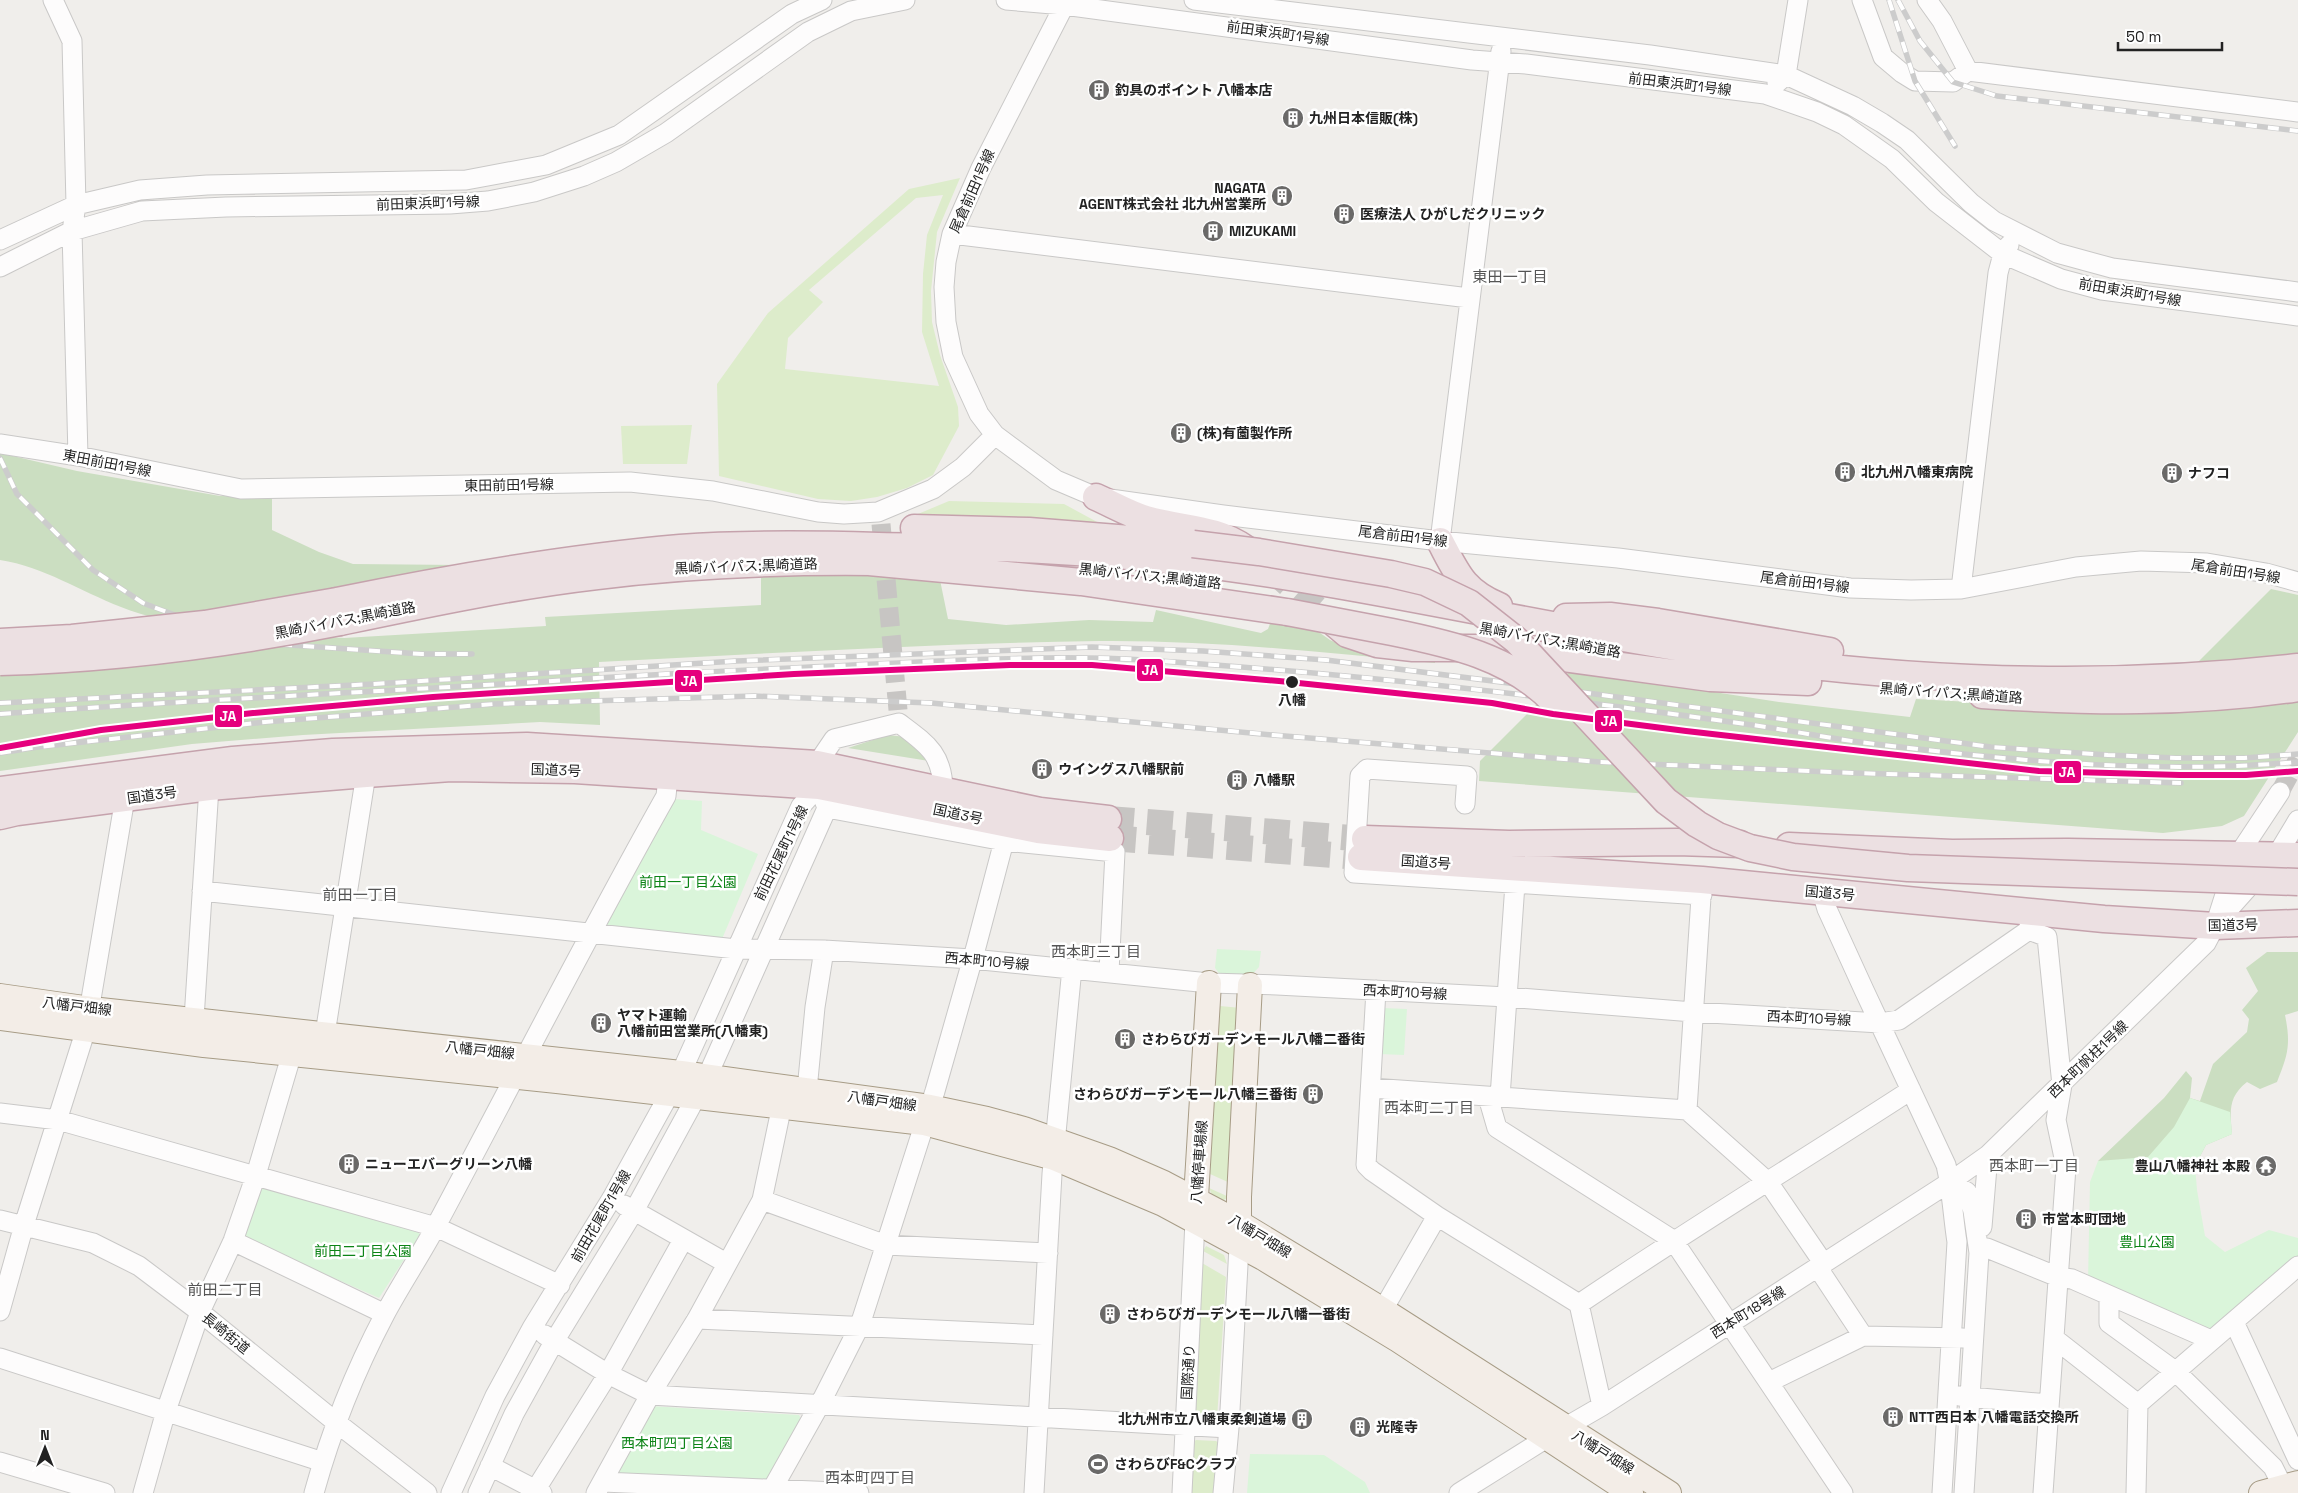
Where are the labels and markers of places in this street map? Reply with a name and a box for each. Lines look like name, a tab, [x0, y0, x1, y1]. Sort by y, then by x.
building icon: 釣具のポイント 八幡本店	[1087, 78, 1111, 102]
place label: 釣具のポイント 八幡本店	[1115, 81, 1273, 99]
building icon: 九州日本信販(株)	[1281, 106, 1305, 130]
place label: 九州日本信販(株)	[1309, 109, 1418, 127]
place label: NAGATA AGENT株式会社 北九州営業所	[1079, 179, 1266, 213]
building icon: NAGATA AGENT株式会社 北九州営業所	[1270, 184, 1294, 208]
building icon: 医療法人 ひがしだクリニック	[1332, 202, 1356, 226]
place label: 医療法人 ひがしだクリニック	[1360, 205, 1546, 223]
building icon: MIZUKAMI	[1201, 219, 1225, 243]
place label: MIZUKAMI	[1229, 222, 1296, 240]
building icon: (株)有薗製作所	[1169, 421, 1193, 445]
place label: (株)有薗製作所	[1197, 424, 1292, 442]
building icon: 北九州八幡東病院	[1833, 460, 1857, 484]
building icon: ナフコ	[2160, 461, 2184, 485]
place label: 北九州八幡東病院	[1861, 463, 1973, 481]
place label: ナフコ	[2188, 464, 2230, 482]
marker: 八幡	[1284, 674, 1300, 690]
place label: 八幡	[1278, 691, 1306, 709]
building icon: ウイングス八幡駅前	[1030, 757, 1054, 781]
place label: ウイングス八幡駅前	[1058, 760, 1184, 778]
building icon: 八幡駅	[1225, 768, 1249, 792]
place label: 八幡駅	[1253, 771, 1295, 789]
place label: ヤマト運輸 八幡前田営業所(八幡東)	[617, 1006, 768, 1040]
building icon: ヤマト運輸 八幡前田営業所(八幡東)	[589, 1011, 613, 1035]
building icon: さわらびガーデンモール八幡二番街	[1113, 1027, 1137, 1051]
place label: さわらびガーデンモール八幡二番街	[1141, 1030, 1365, 1048]
building icon: さわらびガーデンモール八幡三番街	[1301, 1082, 1325, 1106]
place label: さわらびガーデンモール八幡三番街	[1073, 1085, 1297, 1103]
building icon: ニューエバーグリーン八幡	[337, 1152, 361, 1176]
temple icon: 豊山八幡神社 本殿	[2254, 1154, 2278, 1178]
place label: ニューエバーグリーン八幡	[365, 1155, 532, 1173]
place label: 豊山八幡神社 本殿	[2134, 1157, 2250, 1175]
building icon: 市営本町団地	[2014, 1207, 2038, 1231]
place label: 市営本町団地	[2042, 1210, 2126, 1228]
building icon: さわらびガーデンモール八幡一番街	[1098, 1302, 1122, 1326]
place label: さわらびガーデンモール八幡一番街	[1126, 1305, 1350, 1323]
building icon: NTT西日本 八幡電話交換所	[1881, 1405, 1905, 1429]
building icon: 北九州市立八幡東柔剣道場	[1290, 1407, 1314, 1431]
place label: NTT西日本 八幡電話交換所	[1909, 1408, 2078, 1426]
place label: 北九州市立八幡東柔剣道場	[1118, 1410, 1286, 1428]
building icon: 光隆寺	[1348, 1415, 1372, 1439]
place label: 光隆寺	[1376, 1418, 1418, 1436]
sports icon: さわらびF&Cクラブ	[1086, 1452, 1110, 1476]
place label: さわらびF&Cクラブ	[1114, 1455, 1237, 1473]

